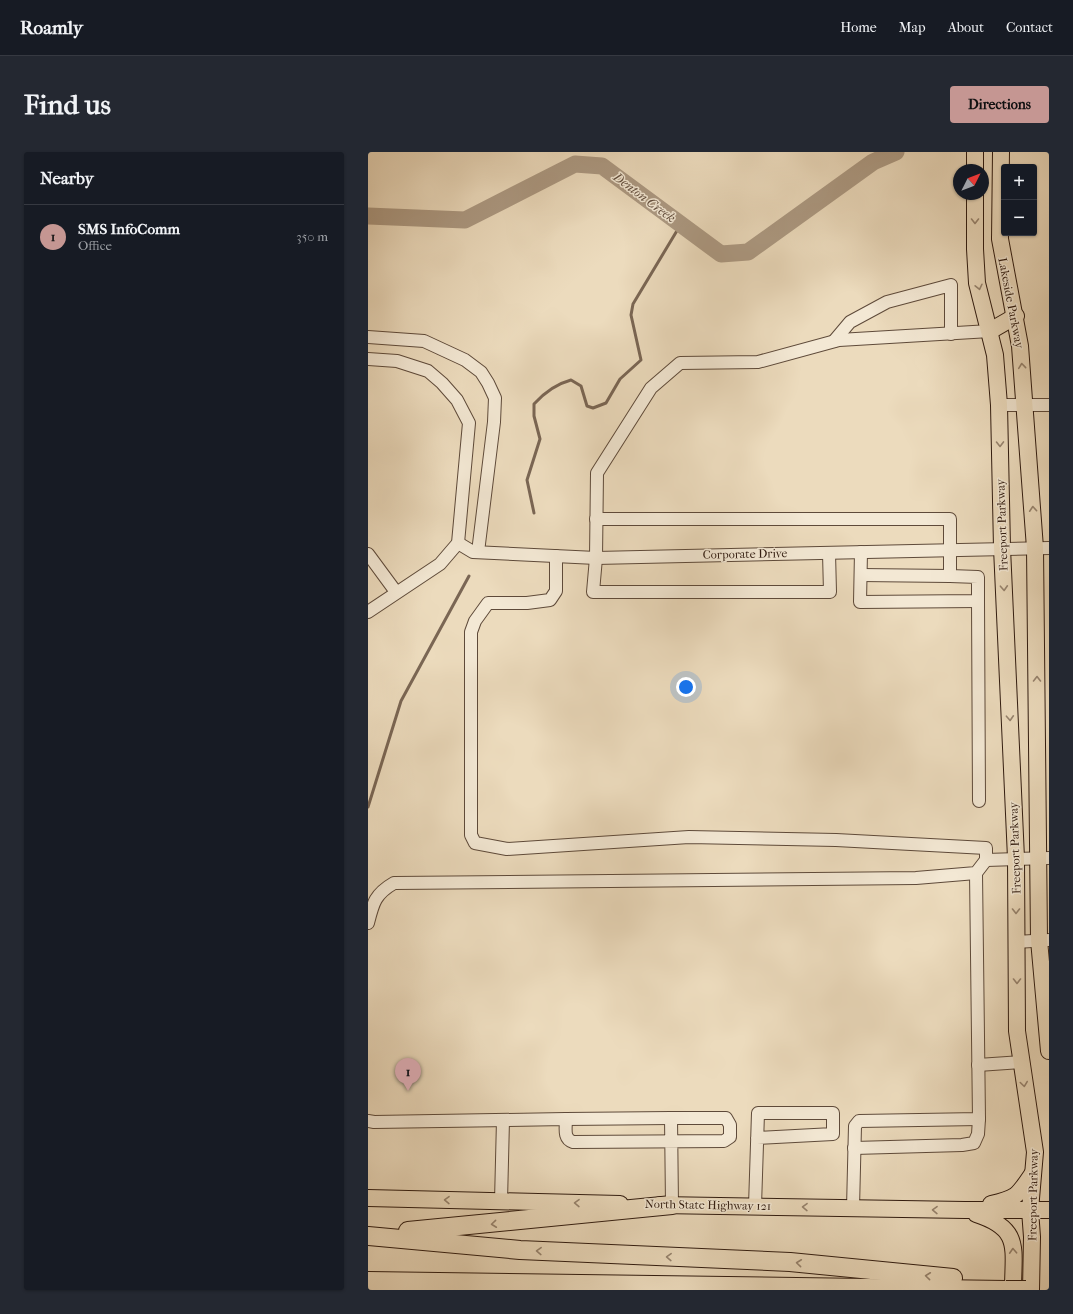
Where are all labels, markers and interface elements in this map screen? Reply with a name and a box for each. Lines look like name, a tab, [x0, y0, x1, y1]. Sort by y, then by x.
text: Roamly	[20, 17, 83, 39]
text: Home	[840, 19, 877, 36]
text: Map	[899, 19, 926, 36]
text: About	[948, 19, 984, 36]
text: Contact	[1006, 19, 1053, 36]
button: Directions	[950, 86, 1049, 123]
text: Find us	[24, 88, 111, 121]
north arrow	[953, 164, 989, 200]
map controls	[1001, 164, 1037, 236]
button: +	[1001, 164, 1037, 200]
text: Nearby	[40, 168, 94, 188]
water label: Denton Creek	[610, 169, 679, 226]
button: −	[1001, 200, 1037, 236]
one-way arrow	[971, 218, 979, 224]
text: SMS InfoComm	[78, 220, 180, 238]
text: 1	[51, 229, 55, 244]
text: 350 m	[296, 229, 328, 244]
text: Office	[78, 238, 112, 253]
street label: Lakeside Parkway	[995, 256, 1027, 350]
one-way arrow	[974, 284, 982, 291]
one-way arrow	[1018, 363, 1027, 369]
one-way arrow	[996, 441, 1004, 447]
street label: Freeport Parkway	[993, 478, 1011, 571]
one-way arrow	[1028, 506, 1037, 512]
street label: Corporate Drive	[702, 546, 788, 562]
one-way arrow	[1000, 585, 1008, 591]
one-way arrow	[1033, 676, 1041, 682]
your location	[676, 677, 696, 697]
one-way arrow	[1005, 715, 1014, 721]
street label: Freeport Parkway	[1006, 801, 1024, 894]
one-way arrow	[1012, 908, 1020, 914]
one-way arrow	[1013, 978, 1021, 984]
pin: 1	[395, 1058, 421, 1091]
one-way arrow	[1019, 1081, 1028, 1087]
street label: Freeport Parkway	[1025, 1148, 1041, 1241]
one-way arrow	[444, 1196, 450, 1204]
street label: North State Highway 121	[645, 1197, 771, 1213]
one-way arrow	[574, 1199, 580, 1207]
one-way arrow	[802, 1203, 808, 1212]
one-way arrow	[932, 1206, 938, 1214]
one-way arrow	[491, 1219, 497, 1228]
one-way arrow	[536, 1247, 542, 1256]
one-way arrow	[1008, 1248, 1017, 1254]
one-way arrow	[666, 1252, 672, 1261]
one-way arrow	[796, 1259, 802, 1268]
one-way arrow	[925, 1271, 931, 1280]

